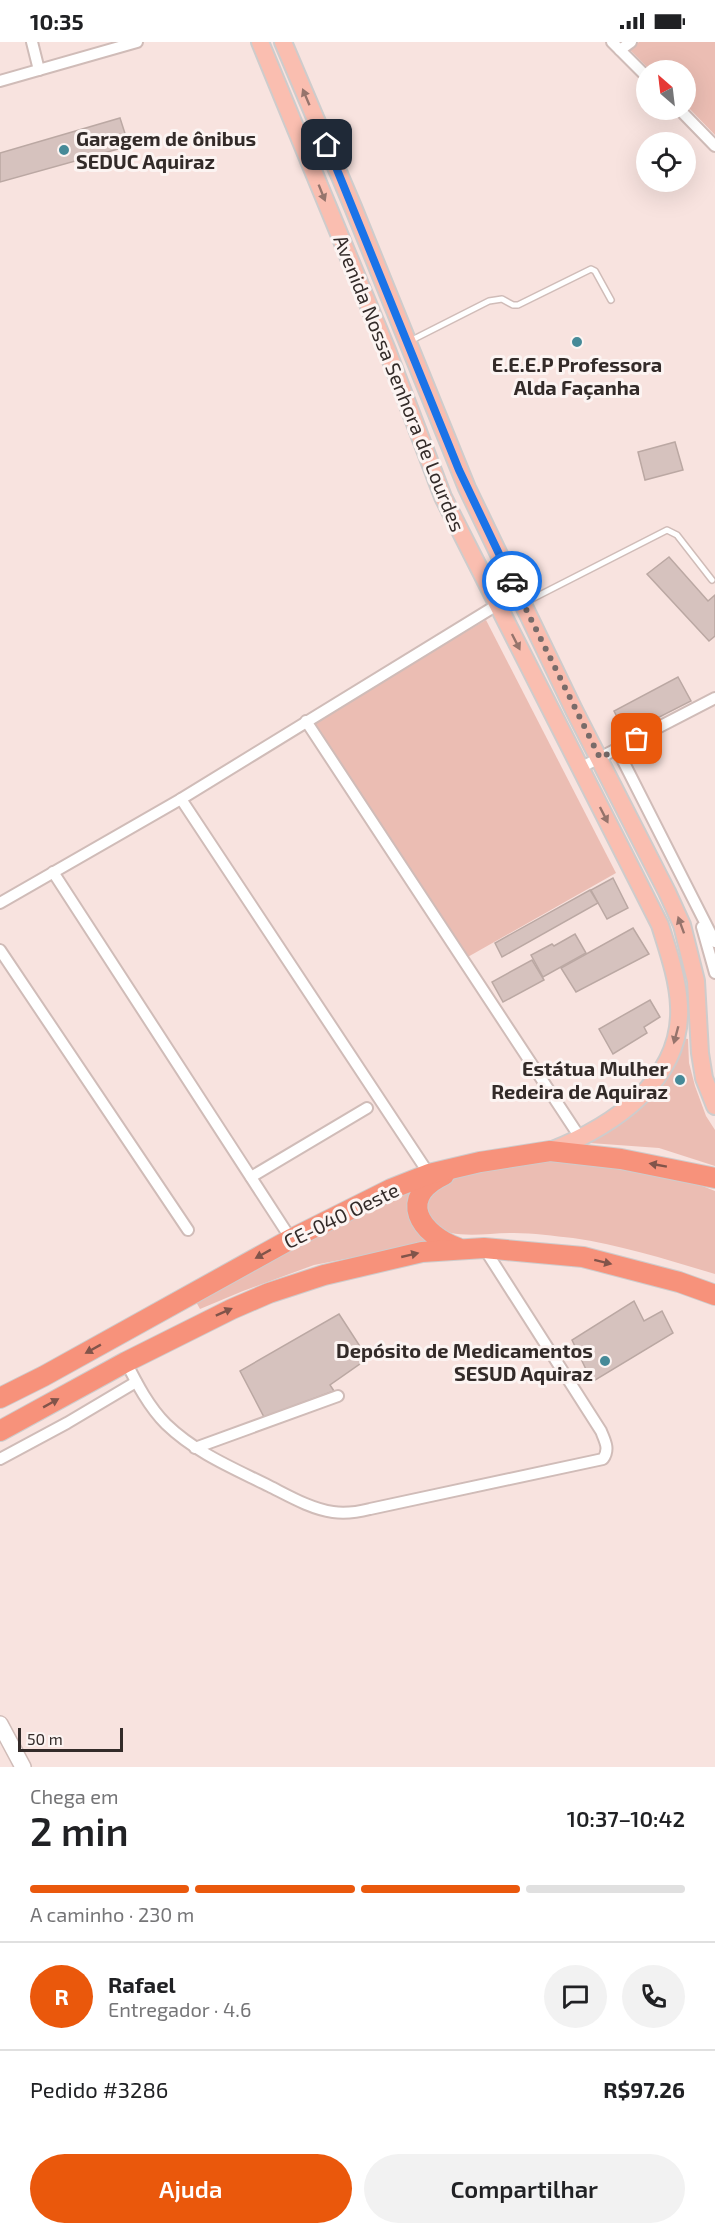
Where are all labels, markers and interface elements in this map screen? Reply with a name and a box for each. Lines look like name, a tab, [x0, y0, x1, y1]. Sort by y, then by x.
text: 10:35	[30, 8, 84, 34]
north arrow	[636, 60, 696, 120]
map controls	[636, 60, 696, 192]
one-way arrow	[302, 89, 311, 106]
pin	[301, 119, 352, 170]
place label: Garagem de ônibus SEDUC Aquiraz	[76, 126, 256, 173]
icon: home	[310, 128, 343, 161]
button: locate	[636, 132, 696, 192]
marker: Garagem de ônibus SEDUC Aquiraz	[57, 143, 71, 157]
one-way arrow	[318, 184, 327, 202]
street label: Avenida Nossa Senhora de Lourdes	[329, 231, 471, 535]
marker: E.E.E.P Professora Alda Façanha	[570, 335, 584, 349]
place label: E.E.E.P Professora Alda Façanha	[492, 352, 662, 400]
courier	[482, 551, 542, 611]
icon: car	[496, 565, 529, 598]
one-way arrow	[511, 633, 520, 650]
pin	[611, 713, 662, 764]
icon: bag	[620, 722, 653, 755]
one-way arrow	[600, 807, 609, 824]
one-way arrow	[675, 916, 685, 934]
one-way arrow	[671, 1026, 680, 1044]
place label: Estátua Mulher Redeira de Aquiraz	[491, 1056, 668, 1103]
marker: Estátua Mulher Redeira de Aquiraz	[673, 1073, 687, 1087]
one-way arrow	[648, 1160, 667, 1169]
street label: CE-040 Oeste	[280, 1177, 402, 1253]
one-way arrow	[254, 1249, 271, 1259]
one-way arrow	[400, 1250, 419, 1259]
one-way arrow	[594, 1258, 612, 1268]
one-way arrow	[215, 1308, 232, 1317]
place label: Depósito de Medicamentos SESUD Aquiraz	[336, 1338, 593, 1385]
one-way arrow	[84, 1344, 101, 1354]
marker: Depósito de Medicamentos SESUD Aquiraz	[598, 1354, 612, 1368]
one-way arrow	[43, 1398, 60, 1408]
scale bar	[18, 1725, 123, 1752]
text: 50 m	[27, 1729, 63, 1748]
text: Chega em	[30, 1784, 119, 1808]
text: 10:37–10:42	[567, 1805, 685, 1831]
text: 2 min	[30, 1807, 129, 1854]
text: A caminho · 230 m	[30, 1902, 194, 1926]
button: chat	[544, 1965, 607, 2028]
button: phone	[622, 1965, 685, 2028]
text: Rafael	[108, 1971, 176, 1997]
text: R	[54, 1983, 69, 2009]
text: Entregador · 4.6	[108, 1997, 251, 2021]
text: Pedido #3286	[30, 2076, 168, 2102]
text: R$97.26	[603, 2076, 685, 2102]
button: Ajuda	[30, 2154, 352, 2223]
button: Compartilhar	[364, 2154, 685, 2223]

